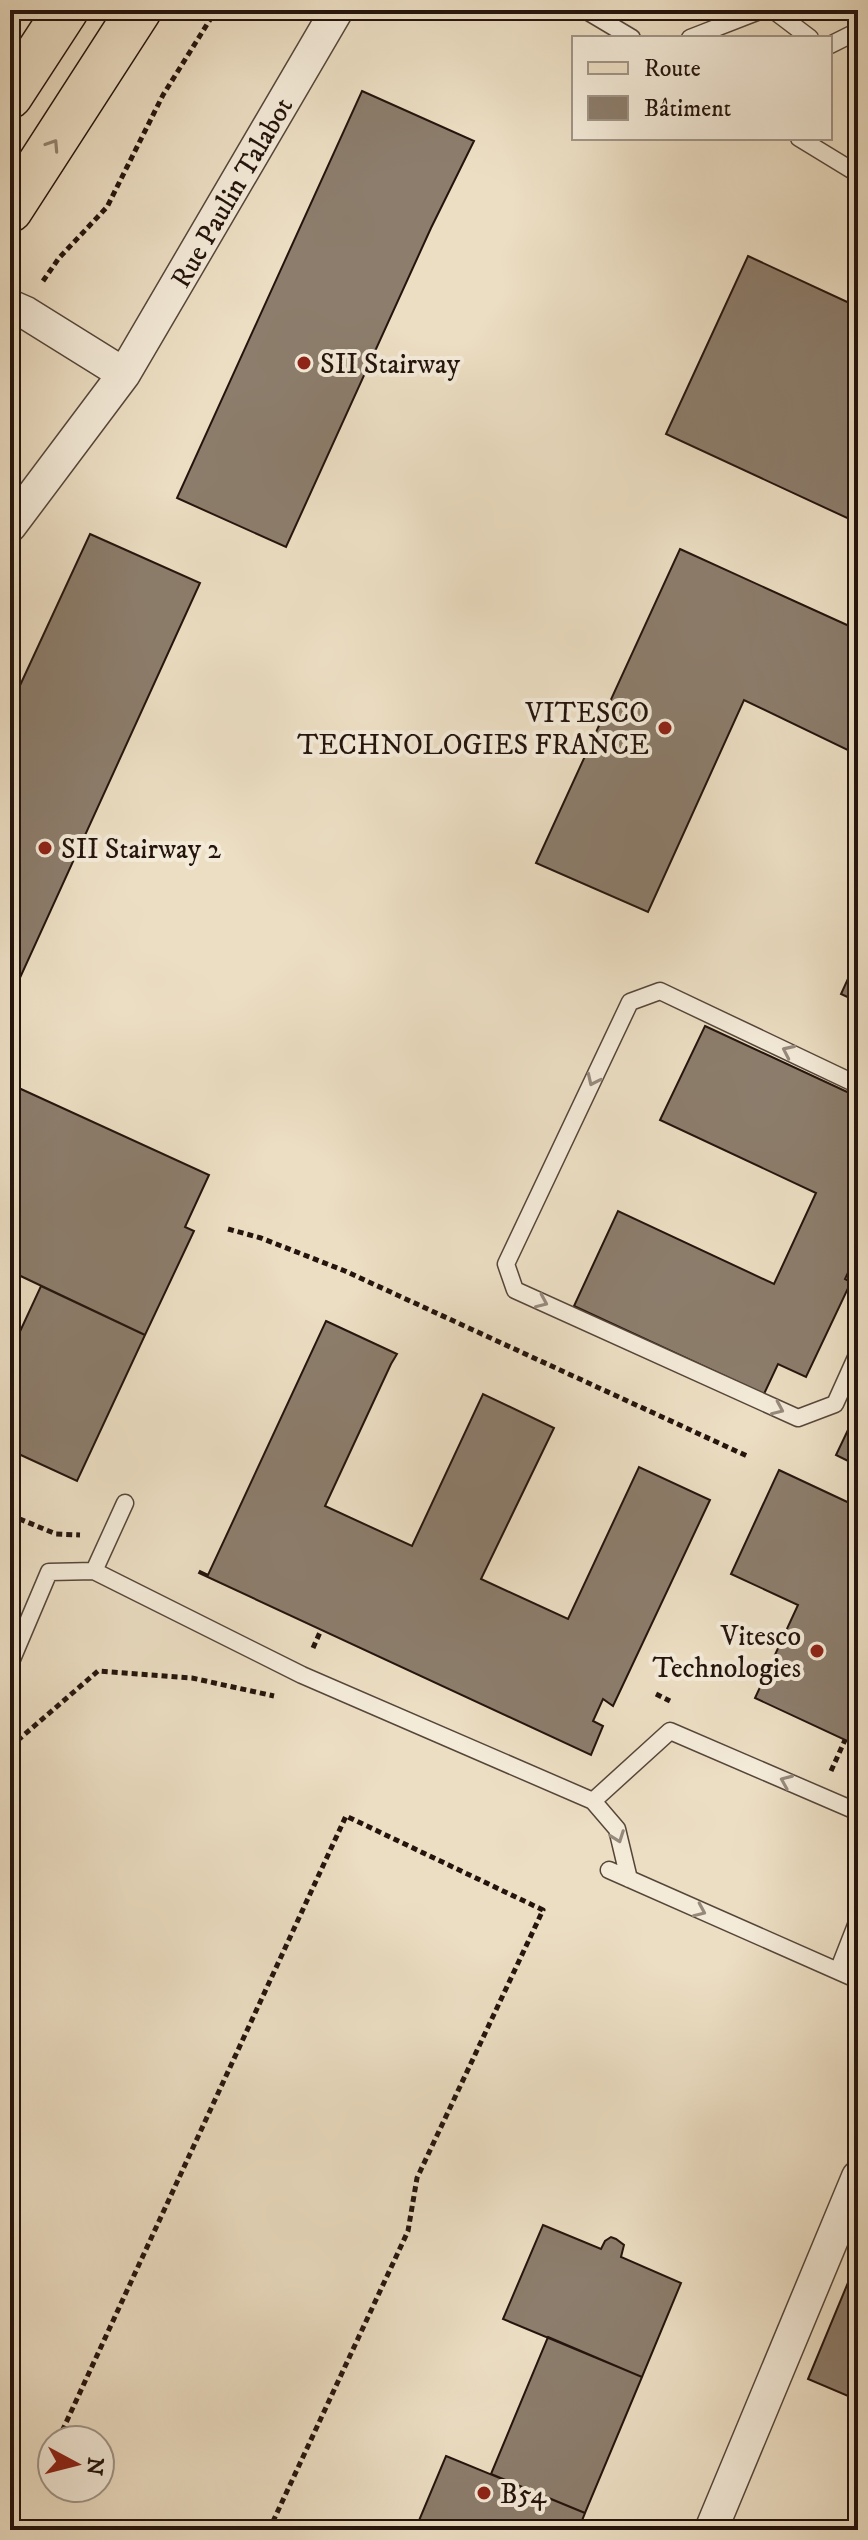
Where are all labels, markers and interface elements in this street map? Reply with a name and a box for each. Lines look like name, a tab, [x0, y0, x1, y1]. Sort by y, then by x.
legend	[572, 36, 832, 140]
text: Route	[644, 54, 701, 84]
street label: Rue Paulin Talabot	[164, 91, 301, 294]
text: Bâtiment	[644, 94, 732, 124]
one-way arrow	[43, 139, 58, 154]
place label: SII Stairway	[320, 347, 461, 382]
marker: SII Stairway	[295, 354, 313, 372]
place label: VITESCO TECHNOLOGIES FRANCE	[297, 696, 649, 763]
marker: VITESCO TECHNOLOGIES FRANCE	[656, 719, 674, 737]
place label: SII Stairway 2	[61, 832, 221, 867]
marker: SII Stairway 2	[36, 839, 54, 857]
one-way arrow	[781, 1045, 796, 1061]
one-way arrow	[587, 1072, 603, 1086]
one-way arrow	[533, 1292, 548, 1308]
one-way arrow	[770, 1400, 785, 1416]
place label: Vitesco Technologies	[653, 1619, 801, 1686]
marker: Vitesco Technologies	[808, 1642, 826, 1660]
one-way arrow	[780, 1775, 794, 1791]
one-way arrow	[608, 1829, 624, 1843]
one-way arrow	[692, 1901, 707, 1917]
north arrow	[36, 2424, 116, 2504]
text: N	[80, 2456, 109, 2477]
place label: B54	[500, 2477, 547, 2512]
marker: B54	[475, 2484, 493, 2502]

